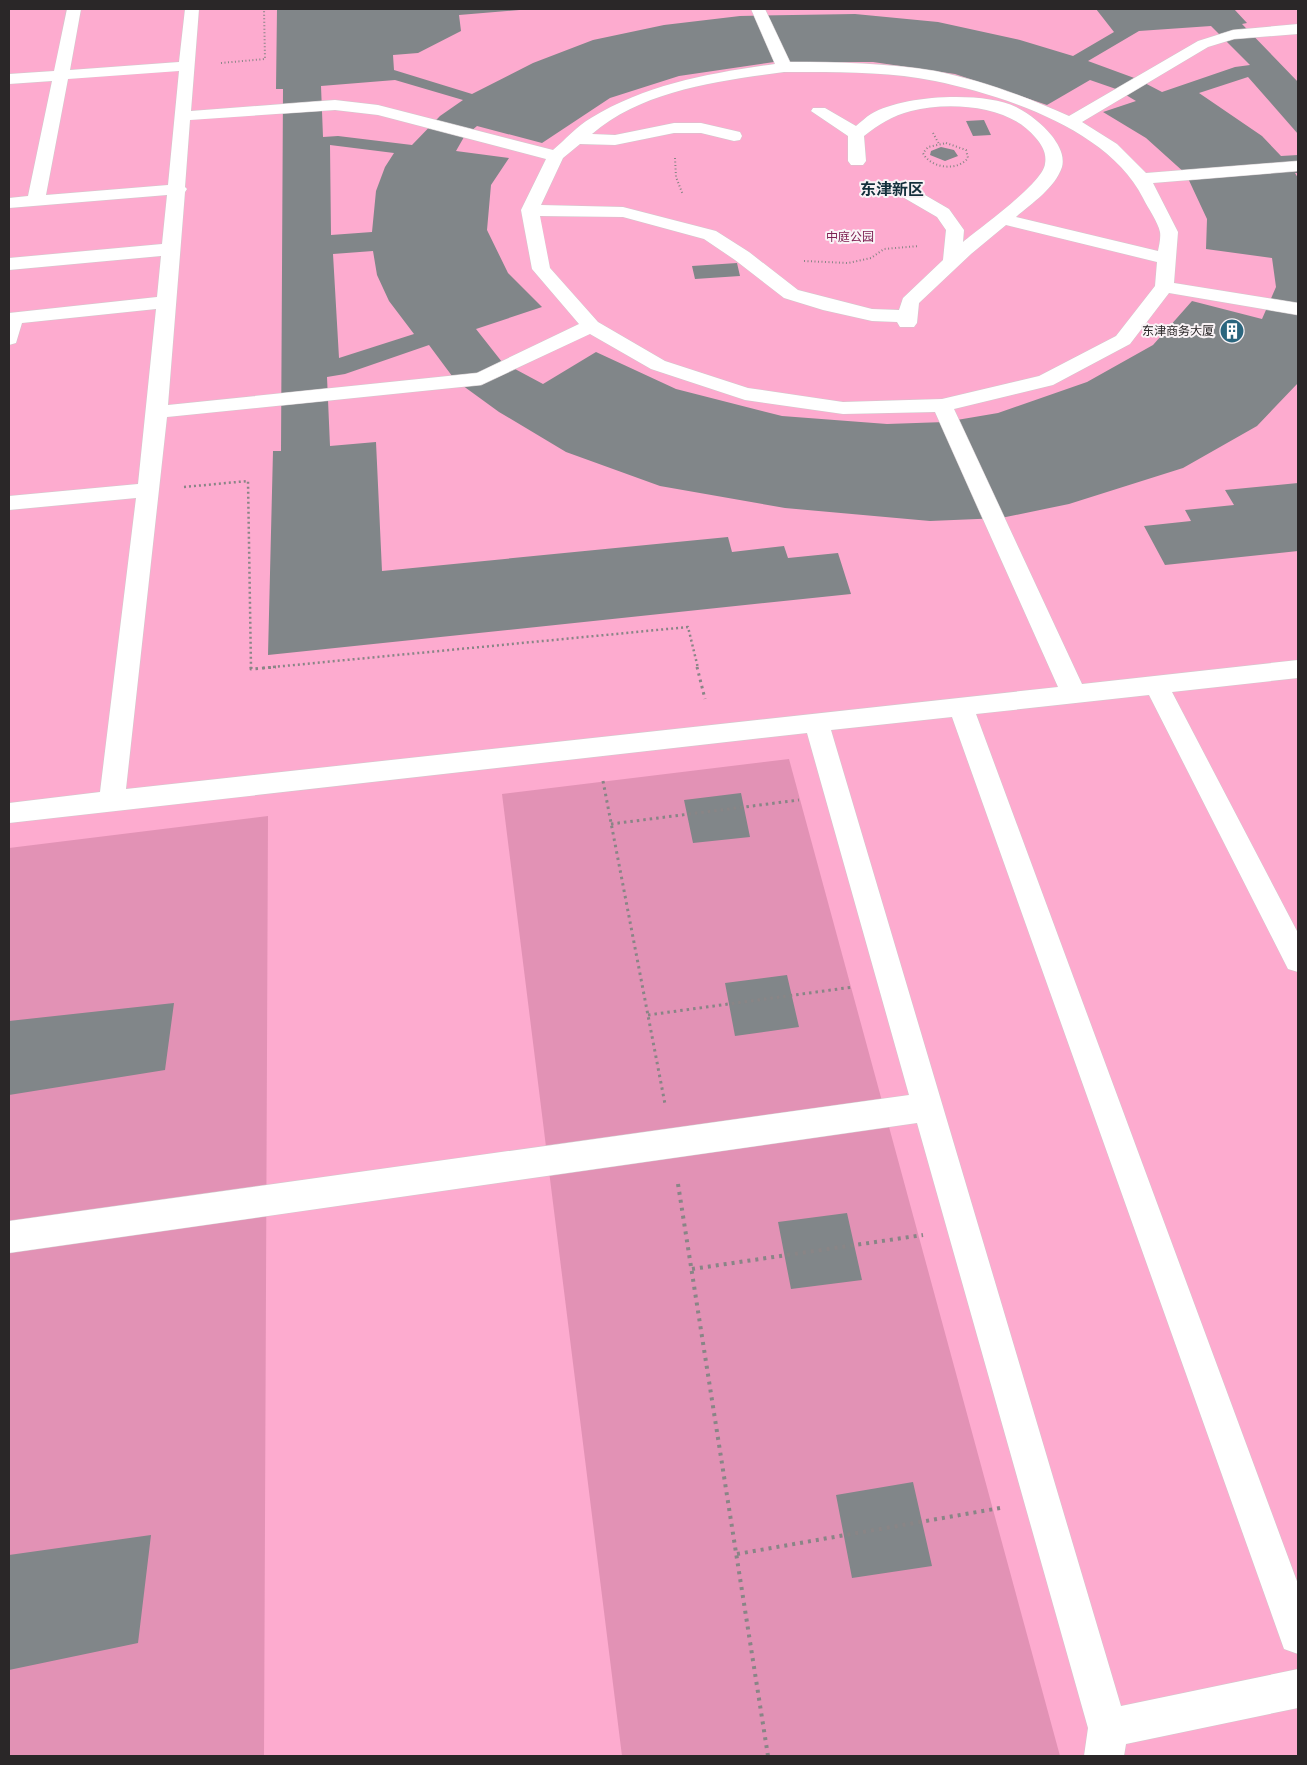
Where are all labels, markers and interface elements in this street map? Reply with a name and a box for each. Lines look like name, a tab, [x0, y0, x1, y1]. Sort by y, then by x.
district label: 东津新区	[860, 180, 924, 199]
park label: 中庭公园	[826, 230, 874, 244]
building icon: 东津商务大厦	[1219, 318, 1245, 344]
place label: 东津商务大厦	[1142, 324, 1214, 338]

